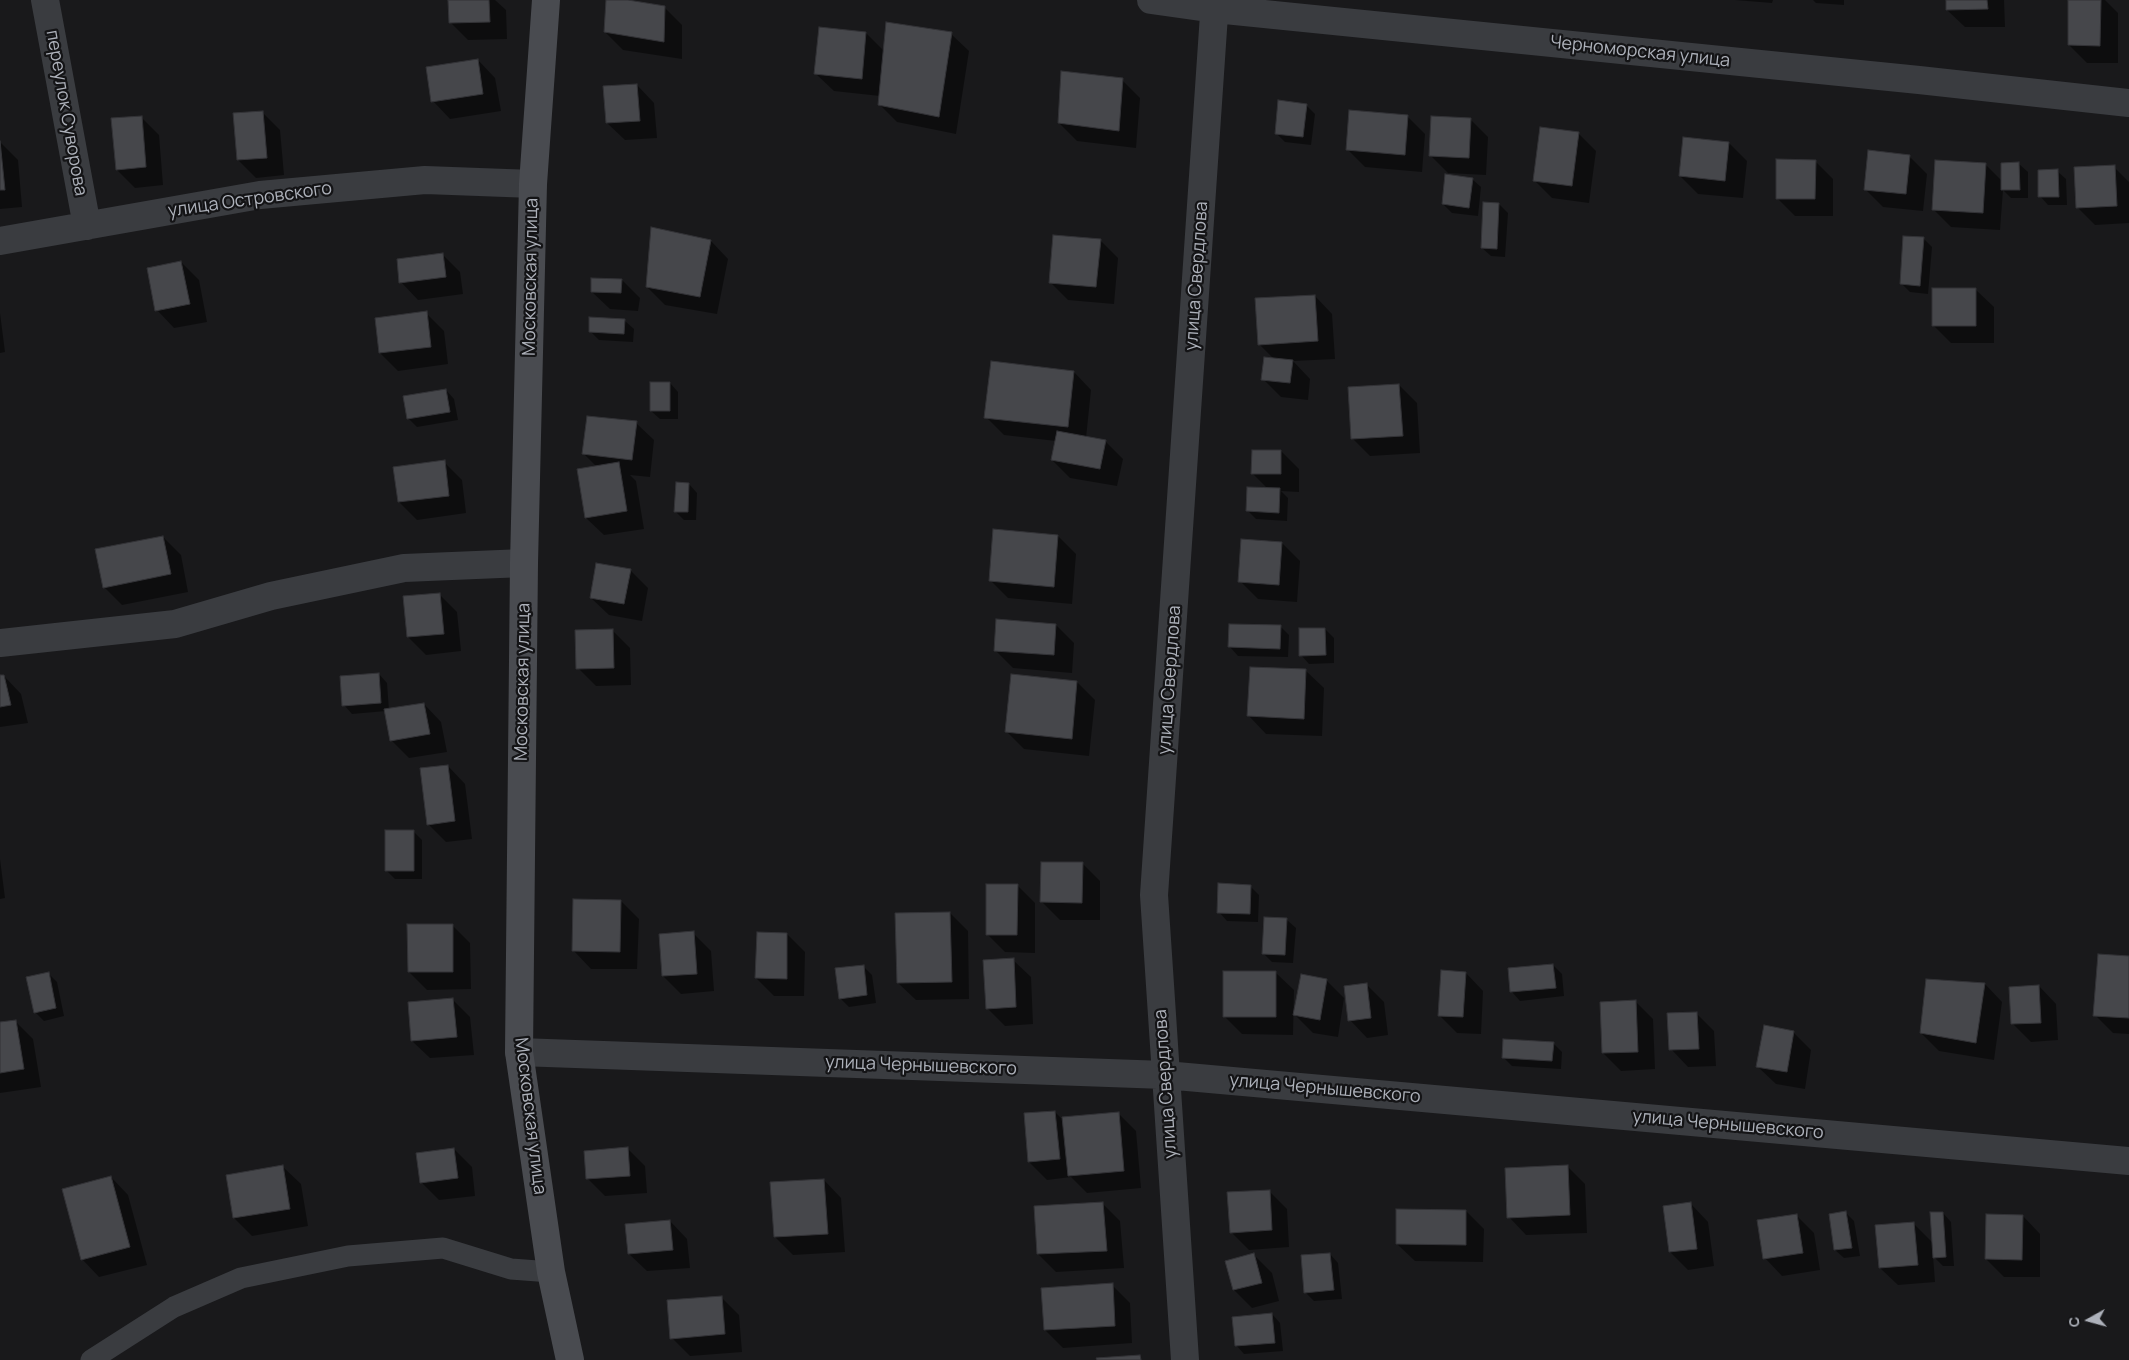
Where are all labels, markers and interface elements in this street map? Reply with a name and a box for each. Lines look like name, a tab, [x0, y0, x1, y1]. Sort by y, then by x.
street label: переулок Суворова	[41, 28, 91, 198]
street label: Черноморская улица	[1549, 32, 1731, 72]
street label: улица Островского	[167, 178, 333, 222]
street label: Московская улица	[519, 198, 543, 356]
street label: улица Свердлова	[1181, 201, 1213, 351]
street label: Московская улица	[511, 603, 535, 761]
street label: улица Свердлова	[1154, 605, 1186, 755]
street label: улица Свердлова	[1150, 1009, 1182, 1159]
street label: Московская улица	[510, 1036, 550, 1196]
street label: улица Чернышевского	[825, 1052, 1017, 1080]
street label: улица Чернышевского	[1228, 1070, 1422, 1108]
street label: улица Чернышевского	[1631, 1106, 1825, 1144]
north arrow	[2064, 1295, 2114, 1345]
text: С	[2064, 1316, 2084, 1328]

